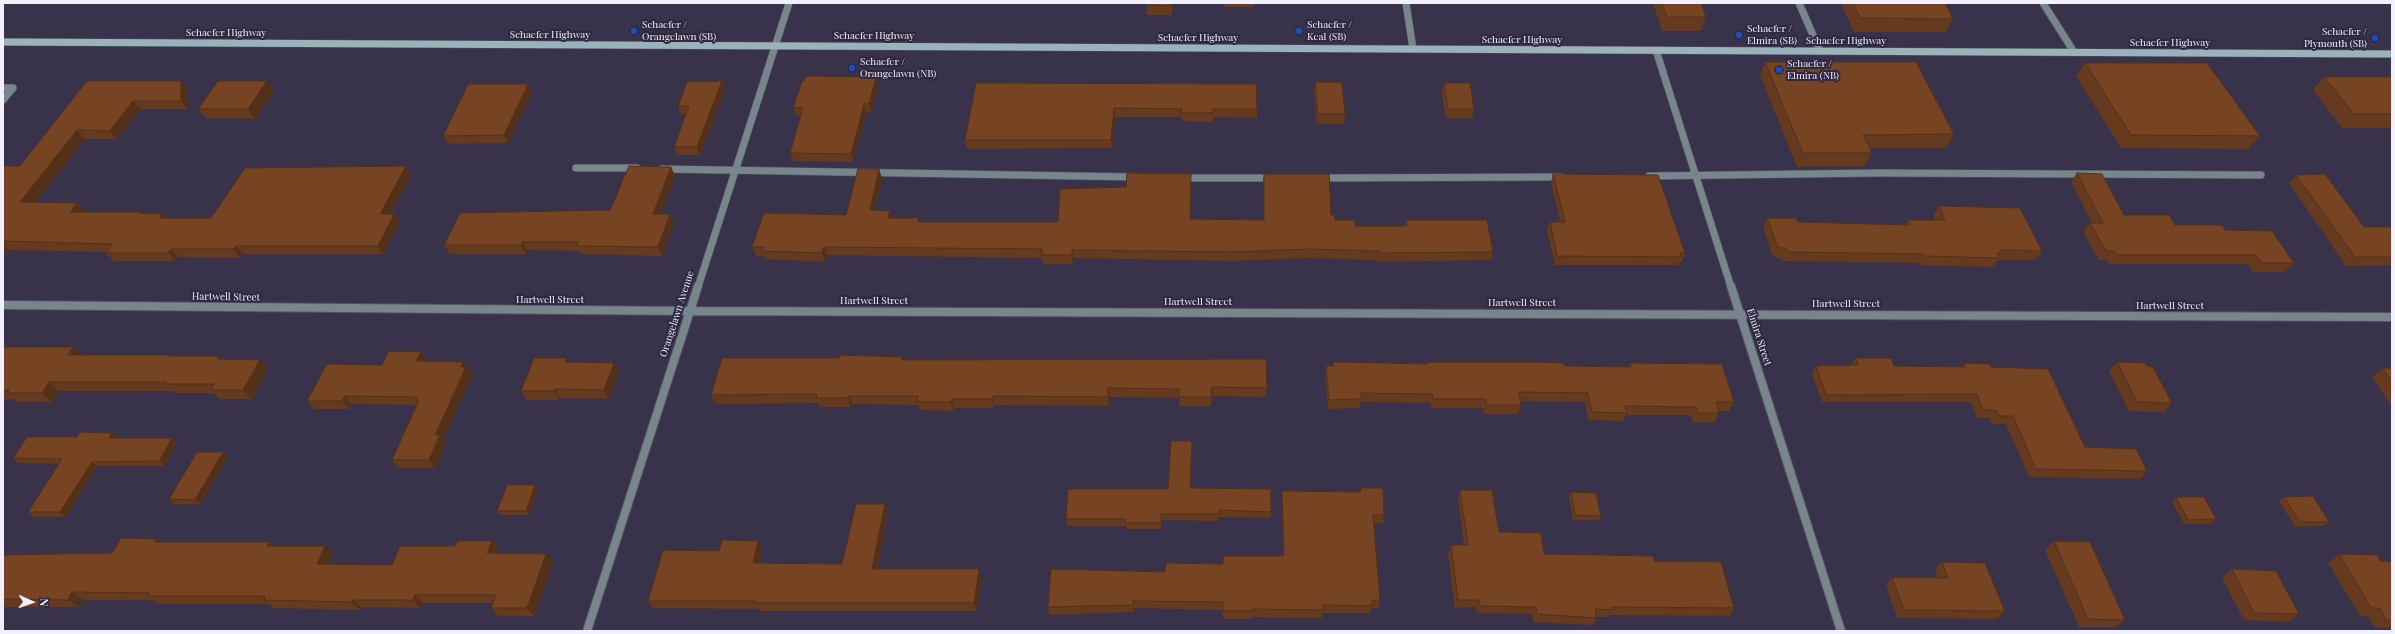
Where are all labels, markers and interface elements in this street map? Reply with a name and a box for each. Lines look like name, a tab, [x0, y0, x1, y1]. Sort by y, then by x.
place label: Schaefer / Orangelawn (SB)	[642, 19, 716, 42]
place label: Schaefer / Keal (SB)	[1307, 19, 1352, 42]
place label: Schaefer / Elmira (SB)	[1747, 23, 1797, 46]
marker: Schaefer / Orangelawn (SB)	[629, 26, 639, 36]
marker: Schaefer / Keal (SB)	[1294, 26, 1304, 36]
place label: Schaefer / Plymouth (SB)	[2304, 26, 2367, 50]
street label: Schaefer Highway	[186, 27, 266, 39]
street label: Schaefer Highway	[510, 29, 590, 41]
street label: Schaefer Highway	[834, 30, 914, 42]
marker: Schaefer / Elmira (SB)	[1734, 30, 1744, 40]
street label: Schaefer Highway	[1158, 32, 1238, 44]
marker: Schaefer / Plymouth (SB)	[2370, 33, 2380, 43]
street label: Schaefer Highway	[1482, 34, 1562, 46]
street label: Schaefer Highway	[1806, 35, 1886, 47]
street label: Schaefer Highway	[2130, 37, 2210, 49]
place label: Schaefer / Orangelawn (NB)	[860, 56, 936, 80]
place label: Schaefer / Elmira (NB)	[1787, 58, 1839, 82]
marker: Schaefer / Orangelawn (NB)	[847, 63, 857, 73]
marker: Schaefer / Elmira (NB)	[1774, 65, 1784, 75]
street label: Orangelawn Avenue	[657, 269, 697, 359]
street label: Hartwell Street	[192, 290, 260, 304]
street label: Hartwell Street	[516, 294, 584, 306]
street label: Hartwell Street	[840, 295, 908, 307]
street label: Hartwell Street	[1164, 296, 1232, 308]
street label: Hartwell Street	[1488, 297, 1556, 309]
street label: Hartwell Street	[1812, 298, 1880, 310]
street label: Hartwell Street	[2136, 300, 2204, 312]
street label: Elmira Street	[1744, 307, 1774, 367]
north arrow	[12, 582, 52, 622]
text: N	[37, 598, 52, 607]

